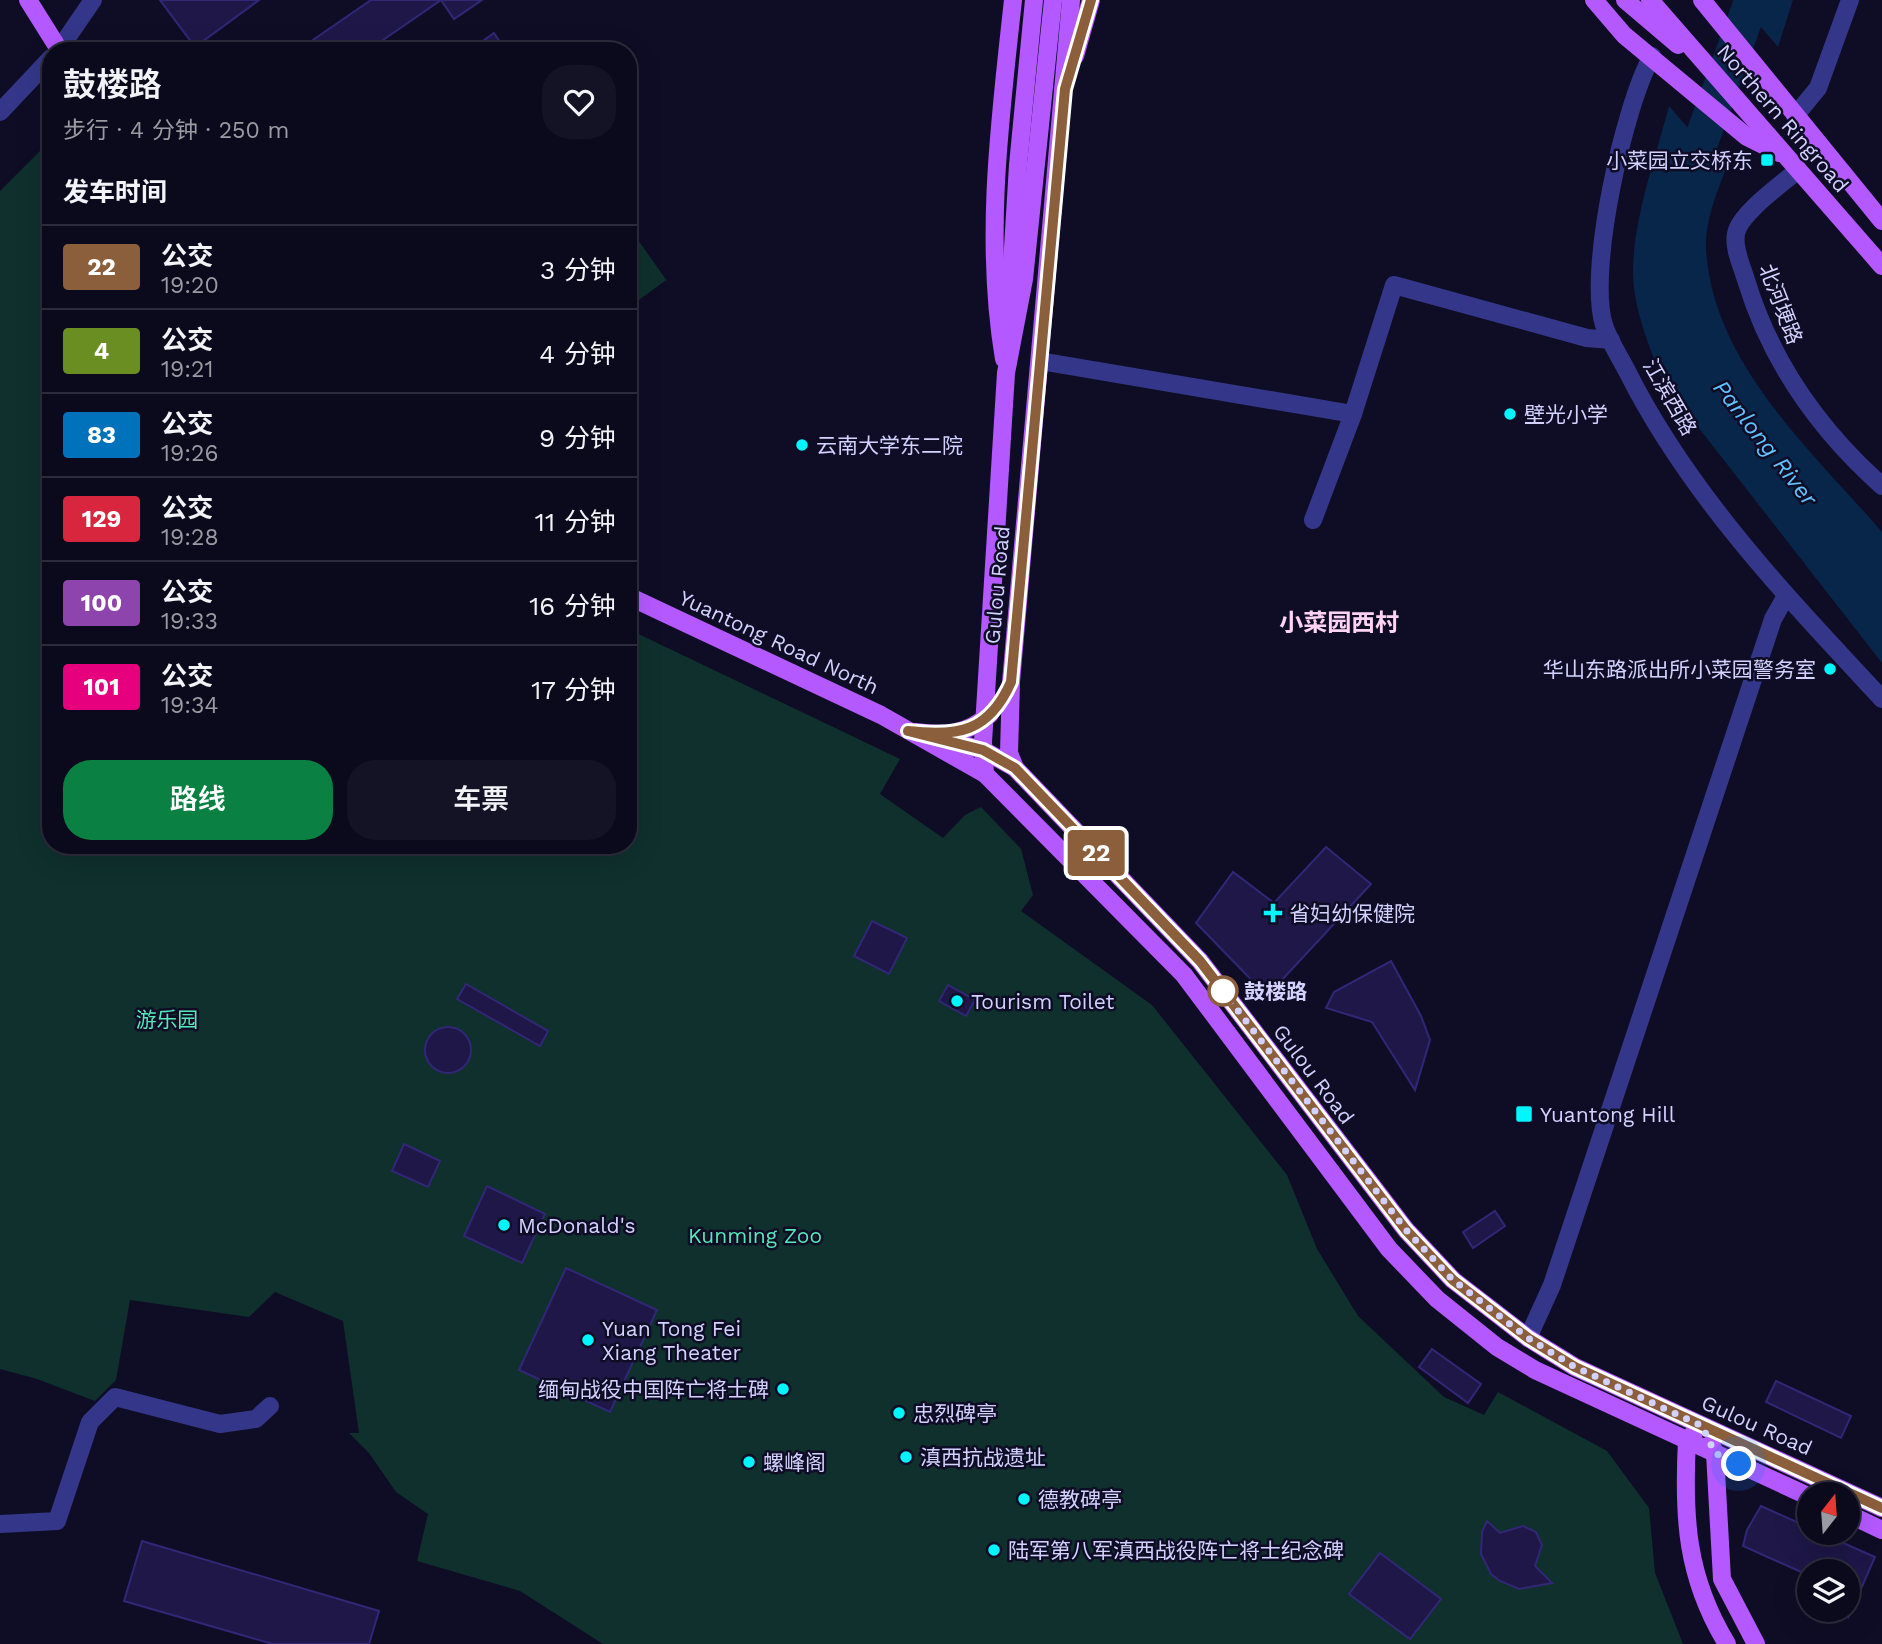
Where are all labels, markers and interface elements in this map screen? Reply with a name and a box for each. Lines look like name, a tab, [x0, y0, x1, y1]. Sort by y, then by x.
street label: Northern Ringroad	[1712, 39, 1854, 197]
text: 鼓楼路	[63, 65, 162, 104]
button: heart	[542, 65, 616, 139]
text: 步行 · 4 分钟 · 250 m	[63, 117, 290, 144]
place label: 小菜园立交桥东	[1606, 148, 1753, 173]
marker: 小菜园立交桥东	[1759, 152, 1775, 168]
text: 发车时间	[63, 177, 167, 207]
text: 公交	[161, 241, 213, 271]
text: 22	[87, 253, 116, 281]
text: 3 分钟	[540, 255, 616, 285]
street label: 北河埂路	[1754, 260, 1808, 348]
text: 19:20	[161, 272, 219, 299]
text: 公交	[161, 325, 213, 355]
text: 4	[94, 337, 109, 365]
text: 4 分钟	[539, 339, 616, 369]
street label: 江滨西路	[1638, 354, 1702, 440]
text: 19:21	[161, 356, 213, 383]
water label: Panlong River	[1708, 375, 1823, 512]
place label: 壁光小学	[1524, 402, 1608, 427]
marker: 壁光小学	[1502, 406, 1518, 422]
text: 公交	[161, 409, 213, 439]
text: 83	[87, 421, 116, 449]
text: 9 分钟	[539, 423, 616, 453]
place label: 云南大学东二院	[816, 433, 963, 458]
marker: 云南大学东二院	[794, 437, 810, 453]
text: 19:26	[161, 440, 218, 467]
text: 公交	[161, 493, 213, 523]
text: 129	[82, 505, 121, 533]
text: 11 分钟	[535, 507, 616, 537]
text: 19:28	[161, 524, 219, 551]
street label: Gulou Road	[979, 525, 1015, 645]
text: 公交	[161, 577, 213, 607]
street label: Yuantong Road North	[675, 585, 883, 699]
text: 100	[81, 589, 122, 617]
text: 16 分钟	[529, 591, 616, 621]
text: 19:33	[161, 608, 218, 635]
district label: 小菜园西村	[1279, 609, 1399, 637]
place label: 华山东路派出所小菜园警务室	[1543, 657, 1816, 682]
text: 公交	[161, 661, 213, 691]
marker: 华山东路派出所小菜园警务室	[1822, 661, 1838, 677]
text: 101	[83, 673, 120, 701]
text: 17 分钟	[531, 675, 616, 705]
text: 19:34	[161, 692, 218, 719]
button: 路线	[63, 760, 333, 840]
button: 车票	[347, 760, 616, 840]
line badge: 22	[1064, 830, 1128, 876]
text: 22	[1082, 839, 1110, 867]
place label: 省妇幼保健院	[1289, 901, 1415, 926]
marker: 省妇幼保健院	[1263, 903, 1283, 923]
marker: 鼓楼路	[1208, 976, 1238, 1006]
place label: 鼓楼路	[1244, 979, 1307, 1004]
place label: Tourism Toilet	[971, 989, 1115, 1014]
marker: Tourism Toilet	[949, 993, 965, 1009]
park label: 游乐园	[136, 1007, 199, 1032]
street label: Gulou Road	[1268, 1019, 1360, 1129]
place label: Yuantong Hill	[1540, 1102, 1676, 1127]
marker: Yuantong Hill	[1514, 1104, 1534, 1124]
place label: McDonald's	[518, 1213, 635, 1238]
marker: McDonald's	[496, 1217, 512, 1233]
park label: Kunming Zoo	[688, 1223, 822, 1248]
place label: Yuan Tong Fei Xiang Theater	[602, 1316, 742, 1365]
marker: Yuan Tong Fei Xiang Theater	[580, 1332, 596, 1348]
place label: 缅甸战役中国阵亡将士碑	[538, 1377, 769, 1402]
marker: 缅甸战役中国阵亡将士碑	[775, 1381, 791, 1397]
street label: Gulou Road	[1698, 1389, 1816, 1461]
place label: 忠烈碑亭	[913, 1401, 997, 1426]
marker: 忠烈碑亭	[891, 1405, 907, 1421]
place label: 滇西抗战遗址	[920, 1445, 1046, 1470]
your location	[1721, 1446, 1756, 1481]
marker: 滇西抗战遗址	[898, 1449, 914, 1465]
place label: 螺峰阁	[763, 1450, 826, 1475]
marker: 螺峰阁	[741, 1454, 757, 1470]
north arrow	[1797, 1482, 1860, 1545]
map controls	[1797, 1482, 1860, 1622]
place label: 德教碑亭	[1038, 1487, 1122, 1512]
marker: 德教碑亭	[1016, 1491, 1032, 1507]
place label: 陆军第八军滇西战役阵亡将士纪念碑	[1008, 1538, 1344, 1563]
marker: 陆军第八军滇西战役阵亡将士纪念碑	[986, 1542, 1002, 1558]
button: layers	[1797, 1559, 1860, 1622]

